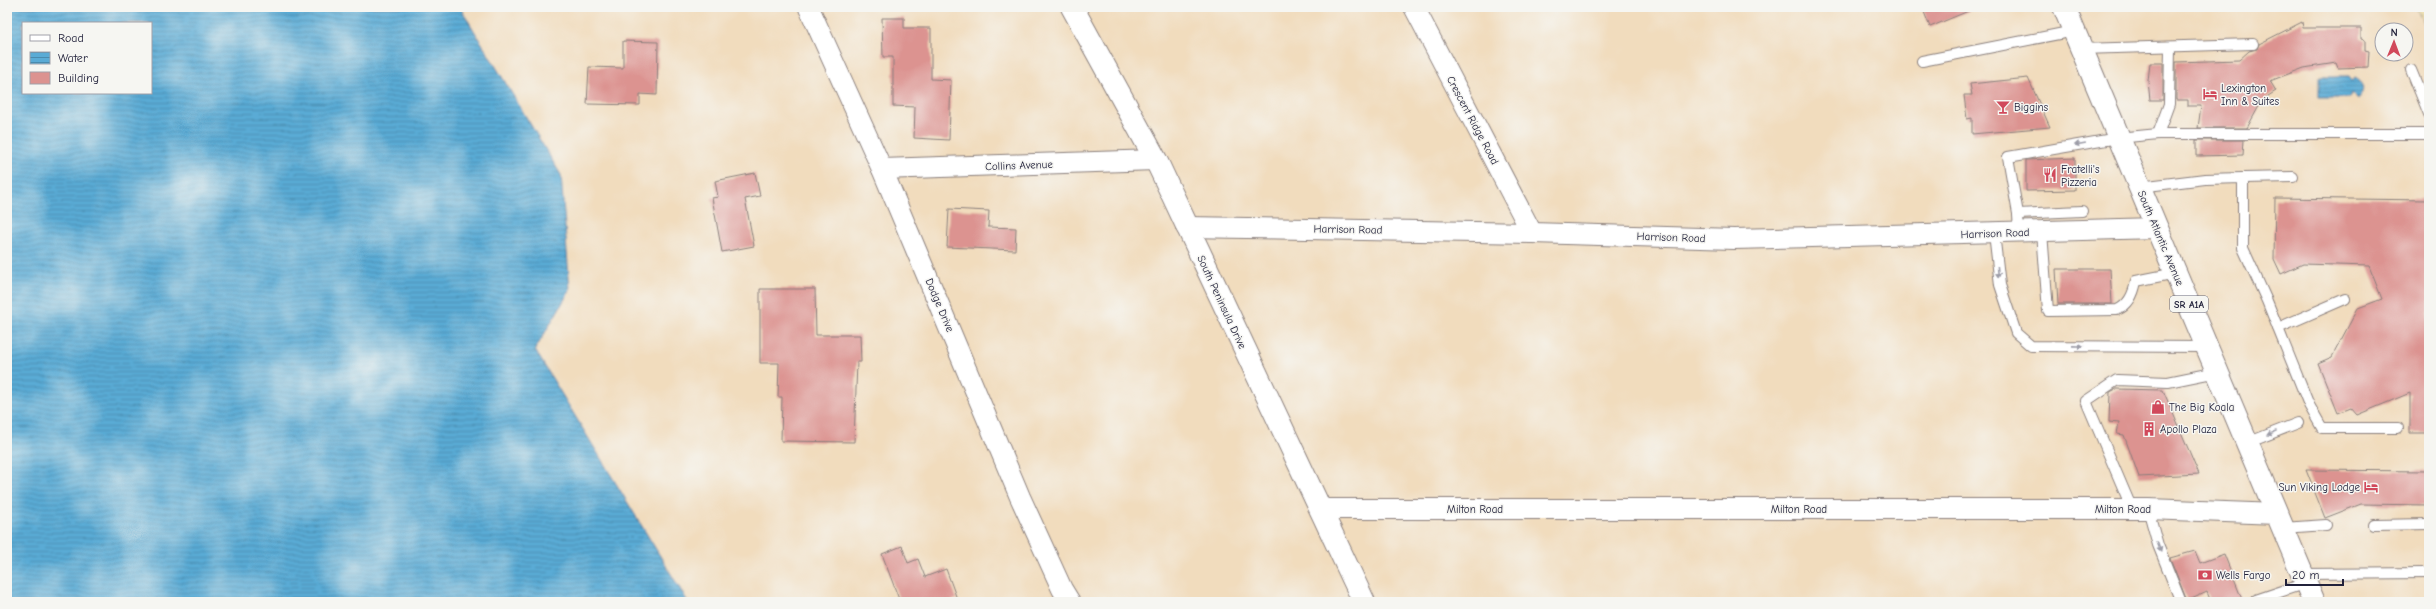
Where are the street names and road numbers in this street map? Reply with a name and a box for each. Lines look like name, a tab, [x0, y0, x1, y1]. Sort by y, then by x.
street label: Crescent Ridge Road	[1444, 74, 1501, 167]
street label: Collins Avenue	[985, 158, 1054, 173]
street label: South Atlantic Avenue	[2135, 189, 2187, 288]
street label: Harrison Road	[1314, 222, 1383, 237]
street label: Harrison Road	[1960, 226, 2030, 241]
street label: Harrison Road	[1636, 230, 1706, 245]
street label: South Peninsula Drive	[1194, 253, 1249, 351]
street label: Dodge Drive	[922, 276, 957, 335]
road number: SR A1A	[2170, 296, 2208, 312]
street label: Milton Road	[1447, 503, 1503, 516]
street label: Milton Road	[1771, 503, 1827, 516]
street label: Milton Road	[2095, 503, 2151, 516]

